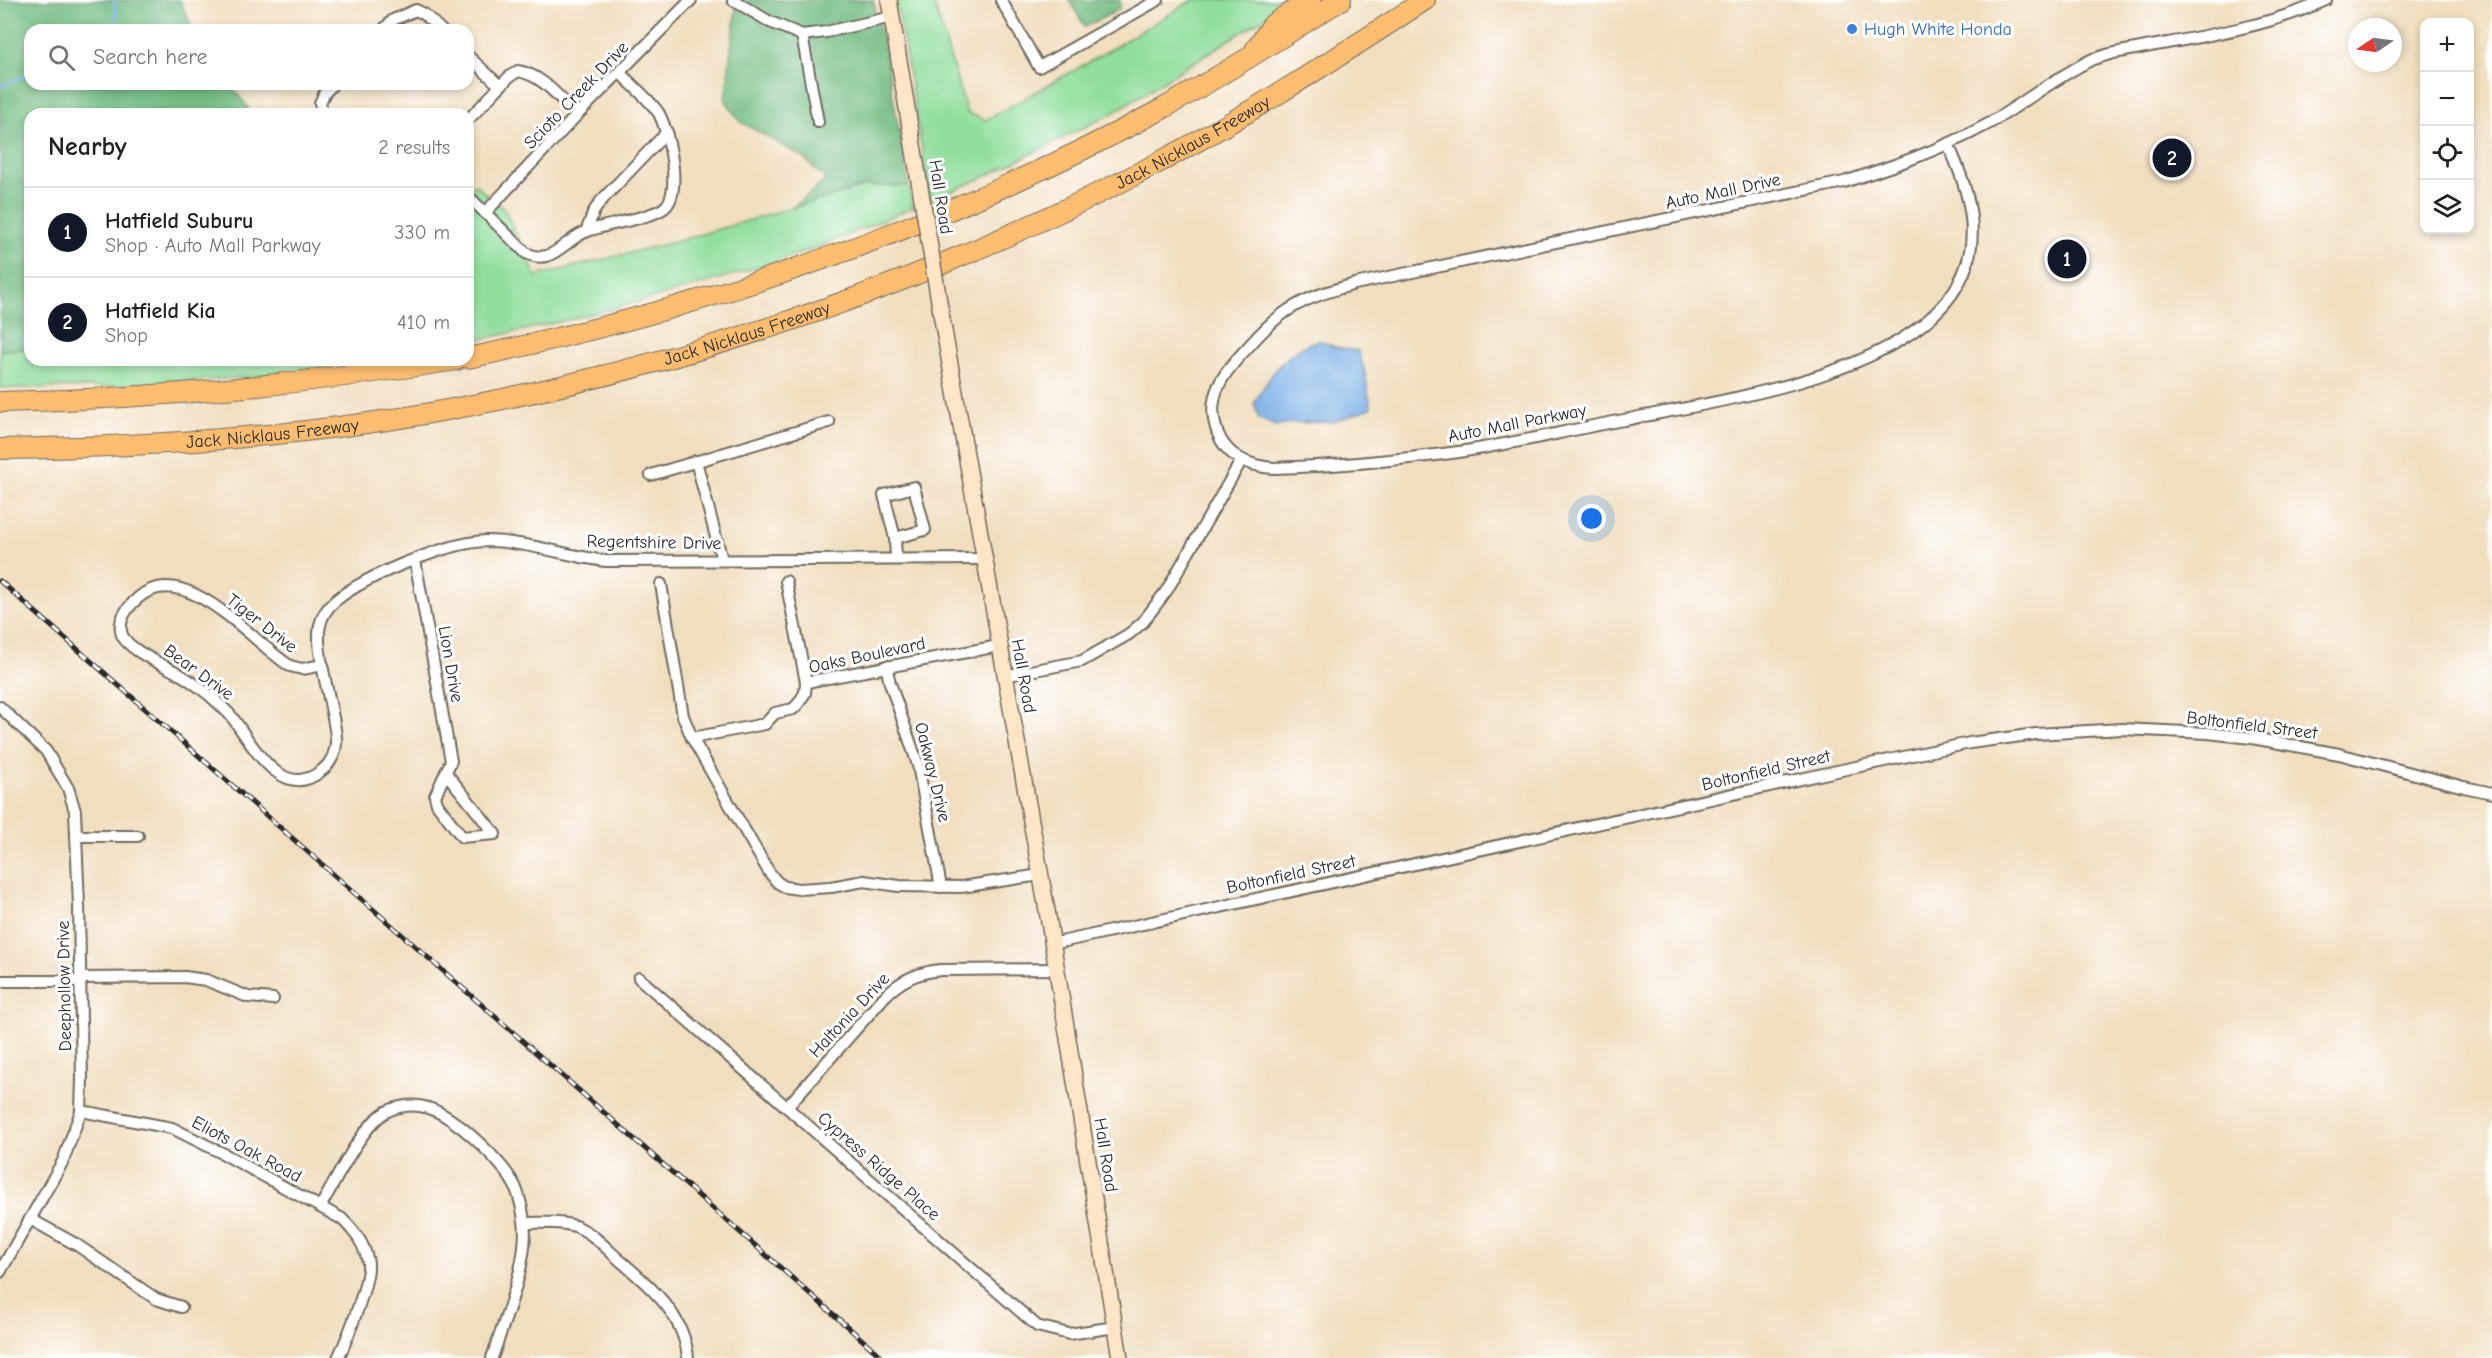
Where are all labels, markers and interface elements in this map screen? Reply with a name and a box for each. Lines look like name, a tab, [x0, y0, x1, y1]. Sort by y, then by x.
north arrow	[2348, 18, 2402, 72]
map controls	[2420, 18, 2474, 234]
button: +	[2420, 18, 2474, 72]
place label: Hugh White Honda	[1864, 19, 2012, 40]
marker: Hugh White Honda	[1845, 22, 1859, 36]
search box	[24, 24, 474, 90]
street label: Scioto Creek Drive	[520, 37, 633, 154]
icon: search	[45, 41, 78, 74]
text: Search here	[93, 44, 208, 70]
button: −	[2420, 72, 2474, 126]
street label: Jack Nicklaus Freeway	[1112, 91, 1275, 194]
button: locate	[2420, 126, 2474, 180]
text: Nearby	[48, 132, 127, 162]
text: 2 results	[378, 136, 450, 159]
pin: 2	[2152, 136, 2192, 180]
street label: Hall Road	[924, 158, 957, 236]
street label: Auto Mall Drive	[1664, 169, 1782, 214]
button: layers	[2420, 180, 2474, 234]
text: Hatfield Suburu	[105, 208, 253, 234]
text: 1	[64, 221, 71, 244]
text: 330 m	[394, 221, 450, 244]
text: Shop · Auto Mall Parkway	[105, 234, 321, 257]
pin: 1	[2048, 236, 2086, 282]
street label: Jack Nicklaus Freeway	[661, 297, 834, 370]
text: Hatfield Kia	[105, 298, 216, 324]
text: 2	[63, 311, 72, 334]
text: 410 m	[397, 311, 450, 334]
text: Shop	[105, 324, 148, 347]
street label: Auto Mall Parkway	[1446, 400, 1589, 447]
street label: Jack Nicklaus Freeway	[185, 414, 361, 453]
your location	[1577, 504, 1606, 533]
street label: Regentshire Drive	[586, 531, 722, 554]
street label: Tiger Drive	[222, 589, 301, 658]
street label: Lion Drive	[433, 624, 468, 704]
street label: Oaks Boulevard	[807, 633, 927, 678]
street label: Hall Road	[1007, 637, 1040, 715]
street label: Bear Drive	[160, 640, 238, 705]
street label: Boltonfield Street	[2185, 707, 2319, 744]
street label: Oakway Drive	[910, 720, 955, 824]
street label: Boltonfield Street	[1700, 745, 1833, 795]
street label: Boltonfield Street	[1225, 850, 1358, 898]
street label: Deephollow Drive	[53, 920, 76, 1052]
street label: Haltonia Drive	[805, 969, 894, 1062]
street label: Cypress Ridge Place	[813, 1107, 944, 1225]
street label: Eliots Oak Road	[188, 1112, 305, 1187]
street label: Hall Road	[1089, 1116, 1122, 1194]

